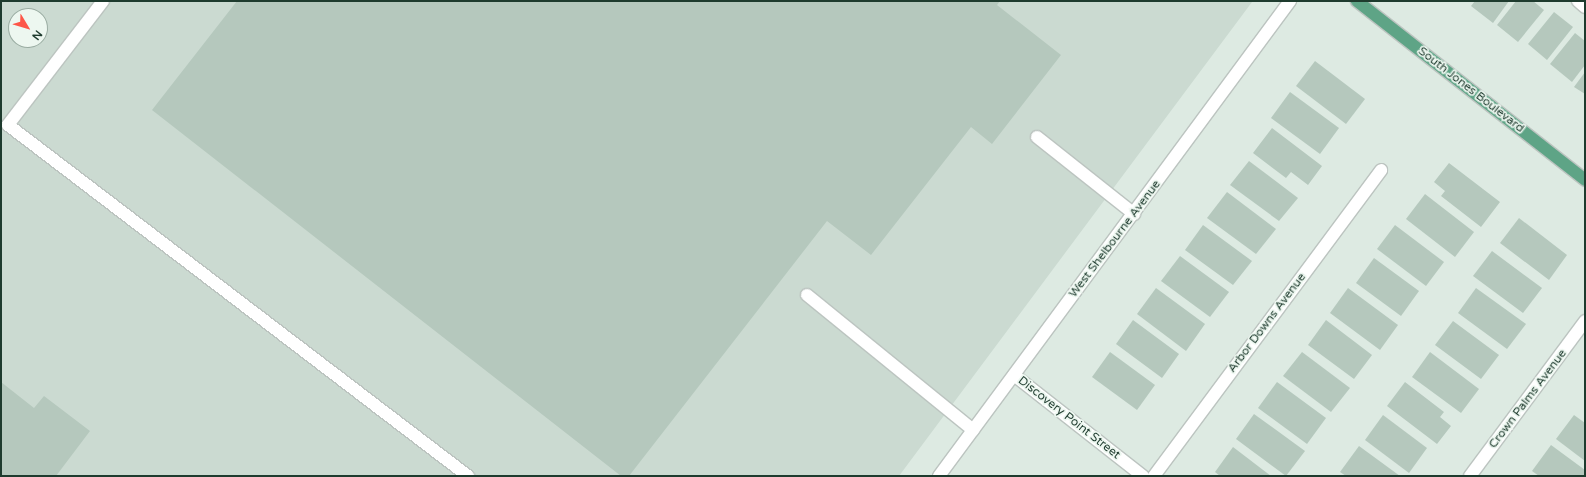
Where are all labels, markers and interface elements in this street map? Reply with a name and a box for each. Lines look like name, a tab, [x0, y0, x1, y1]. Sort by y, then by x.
north arrow	[8, 8, 48, 48]
text: N	[29, 28, 45, 43]
street label: South Jones Boulevard	[1415, 44, 1527, 136]
street label: West Shelbourne Avenue	[1066, 178, 1164, 300]
street label: Arbor Downs Avenue	[1225, 270, 1309, 376]
street label: Crown Palms Avenue	[1486, 347, 1570, 451]
street label: Discovery Point Street	[1015, 374, 1123, 462]

